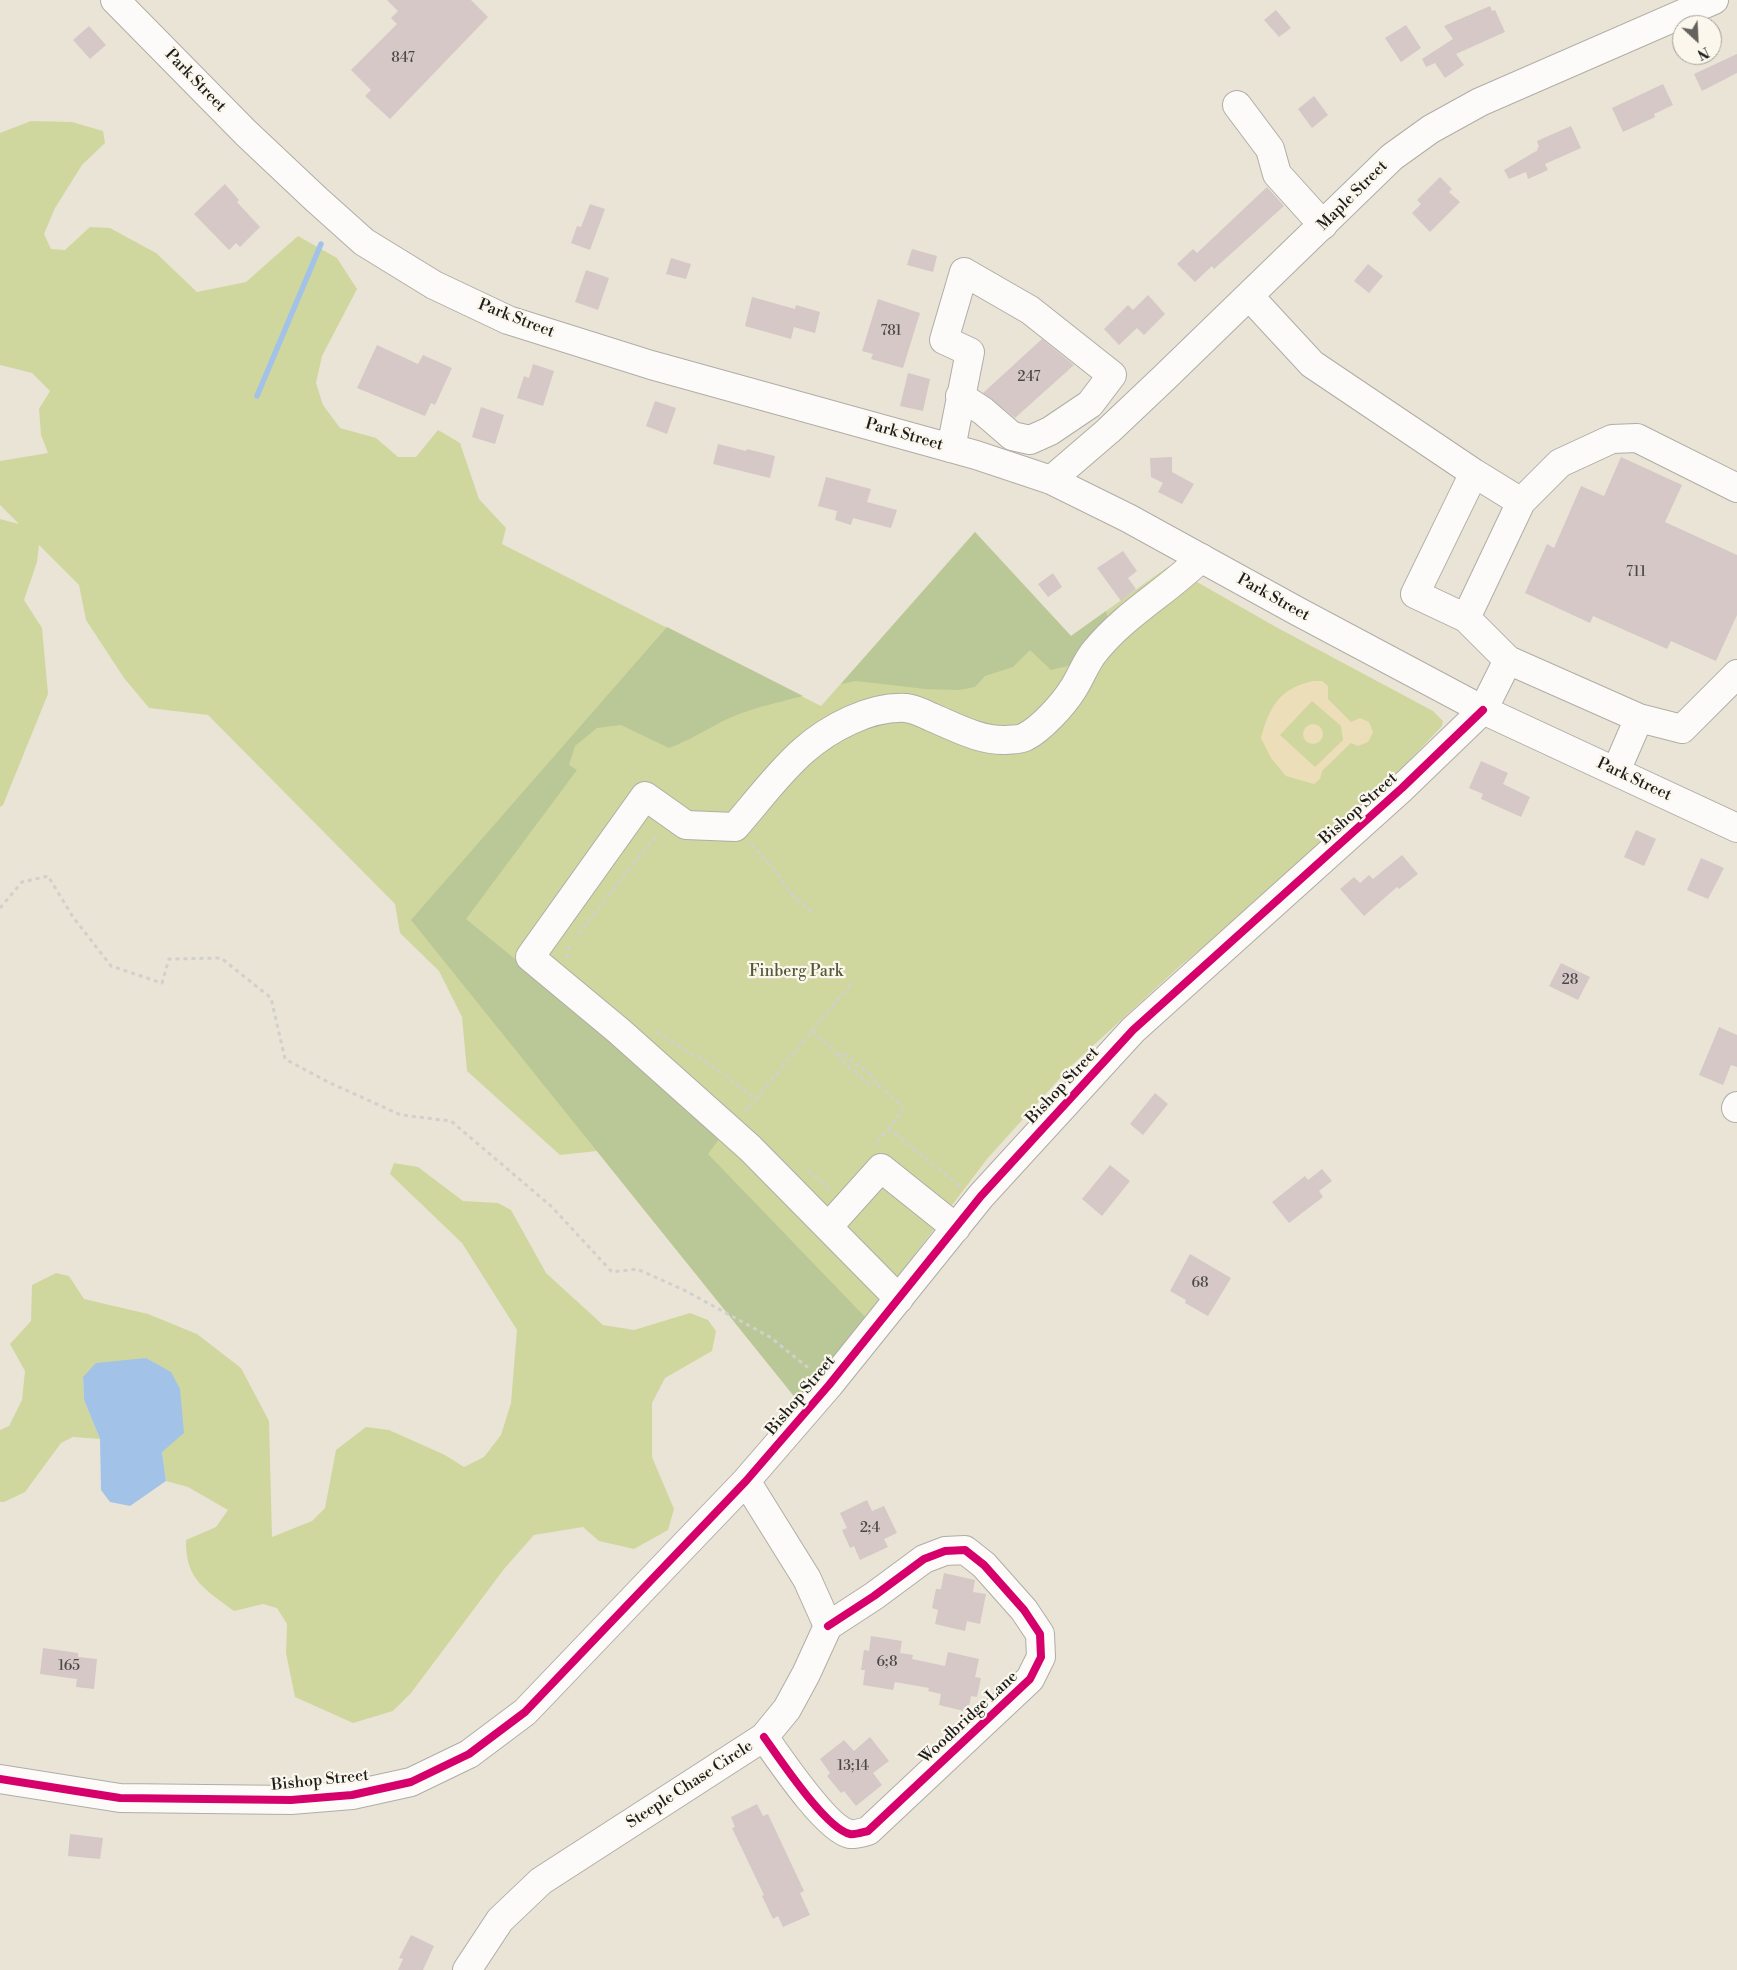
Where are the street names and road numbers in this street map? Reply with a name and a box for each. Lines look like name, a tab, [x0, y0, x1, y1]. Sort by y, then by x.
street label: Park Street	[160, 46, 230, 116]
street label: Maple Street	[1314, 157, 1392, 235]
street label: Park Street	[475, 296, 557, 342]
street label: Park Street	[863, 415, 945, 455]
street label: Park Street	[1233, 570, 1313, 626]
street label: Park Street	[1594, 754, 1674, 806]
street label: Bishop Street	[1316, 769, 1402, 849]
street label: Bishop Street	[1023, 1044, 1103, 1128]
street label: Bishop Street	[762, 1352, 840, 1440]
street label: Woodbridge Lane	[916, 1668, 1022, 1768]
street label: Steeple Chase Circle	[623, 1737, 757, 1833]
street label: Bishop Street	[270, 1766, 370, 1796]

